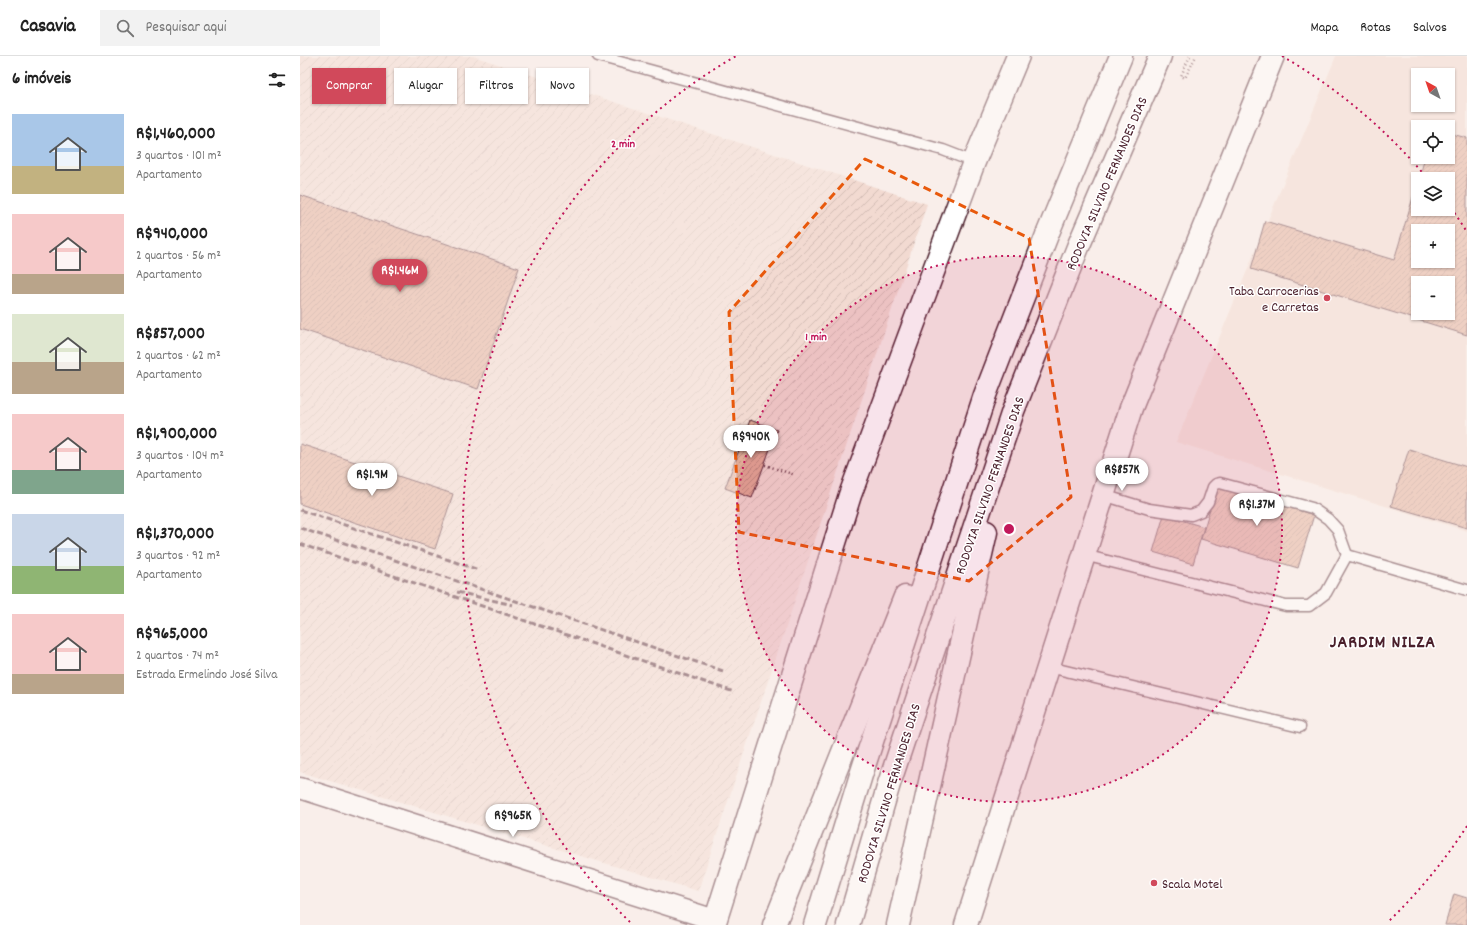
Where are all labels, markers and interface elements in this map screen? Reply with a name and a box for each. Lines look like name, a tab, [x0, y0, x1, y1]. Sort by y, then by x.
search box	[100, 10, 380, 46]
text: Casavia	[20, 14, 76, 41]
icon: search	[114, 17, 136, 39]
text: Pesquisar aqui	[146, 17, 226, 39]
text: Mapa	[1310, 18, 1338, 38]
text: Rotas	[1360, 18, 1391, 38]
text: Salvos	[1413, 18, 1447, 38]
text: 6 imóveis	[12, 68, 71, 92]
chip: Comprar	[312, 68, 386, 104]
chip: Alugar	[394, 68, 457, 104]
chip: Filtros	[465, 68, 528, 104]
chip: Novo	[536, 68, 589, 104]
north arrow	[1411, 68, 1455, 112]
map controls	[1411, 68, 1455, 320]
icon: filters	[266, 69, 288, 91]
street label: RODOVIA SILVINO FERNANDES DIAS	[1062, 94, 1154, 274]
button: locate	[1411, 120, 1455, 164]
text: R$1,460,000	[136, 123, 216, 147]
icon: home	[44, 130, 92, 178]
text: 2 min	[611, 136, 635, 153]
text: 3 quartos · 101 m²	[136, 147, 221, 166]
text: Apartamento	[136, 166, 202, 185]
button: layers	[1411, 172, 1455, 216]
text: R$940,000	[136, 223, 208, 247]
button: +	[1411, 224, 1455, 268]
icon: home	[44, 230, 92, 278]
text: 2 quartos · 56 m²	[136, 247, 221, 266]
pin: R$1.46M	[363, 259, 437, 293]
text: R$1.46M	[381, 262, 419, 281]
text: Apartamento	[136, 266, 202, 285]
button: −	[1411, 276, 1455, 320]
place label: Taba Carrocerias e Carretas	[1229, 282, 1319, 318]
marker: Taba Carrocerias e Carretas	[1322, 293, 1332, 303]
text: R$857,000	[136, 323, 205, 347]
text: 1 min	[805, 329, 827, 346]
icon: home	[44, 330, 92, 378]
text: 2 quartos · 62 m²	[136, 347, 221, 366]
text: Apartamento	[136, 366, 202, 385]
street label: RODOVIA SILVINO FERNANDES DIAS	[951, 394, 1031, 577]
text: R$1,900,000	[136, 423, 217, 447]
pin: R$940K	[718, 425, 784, 459]
text: R$940K	[732, 428, 770, 447]
icon: home	[44, 430, 92, 478]
text: 3 quartos · 104 m²	[136, 447, 224, 466]
pin: R$857K	[1089, 458, 1155, 492]
text: R$857K	[1104, 461, 1140, 480]
pin: R$1.9M	[339, 463, 405, 497]
text: Apartamento	[136, 466, 202, 485]
text: R$1.9M	[356, 466, 388, 485]
pin: R$1.37M	[1220, 493, 1294, 527]
text: R$1.37M	[1239, 496, 1275, 515]
centre of rings	[1002, 522, 1016, 536]
text: R$1,370,000	[136, 523, 214, 547]
icon: home	[44, 530, 92, 578]
text: 3 quartos · 92 m²	[136, 547, 220, 566]
text: Apartamento	[136, 566, 202, 585]
text: R$965,000	[136, 623, 208, 647]
icon: home	[44, 630, 92, 678]
district label: JARDIM NILZA	[1330, 631, 1436, 656]
text: 2 quartos · 74 m²	[136, 647, 219, 666]
text: Estrada Ermelindo José Silva	[136, 666, 277, 685]
street label: RODOVIA SILVINO FERNANDES DIAS	[853, 701, 927, 886]
pin: R$965K	[480, 804, 546, 838]
text: R$965K	[494, 807, 532, 826]
place label: Scala Motel	[1162, 875, 1223, 895]
marker: Scala Motel	[1149, 878, 1159, 888]

